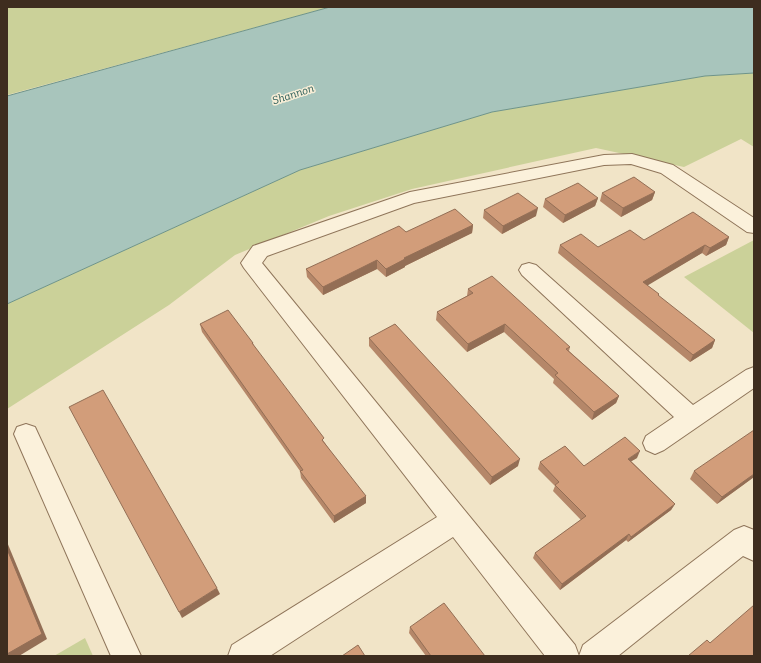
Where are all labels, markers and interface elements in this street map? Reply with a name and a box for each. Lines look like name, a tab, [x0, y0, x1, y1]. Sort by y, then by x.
water label: Shannon	[270, 81, 316, 107]

